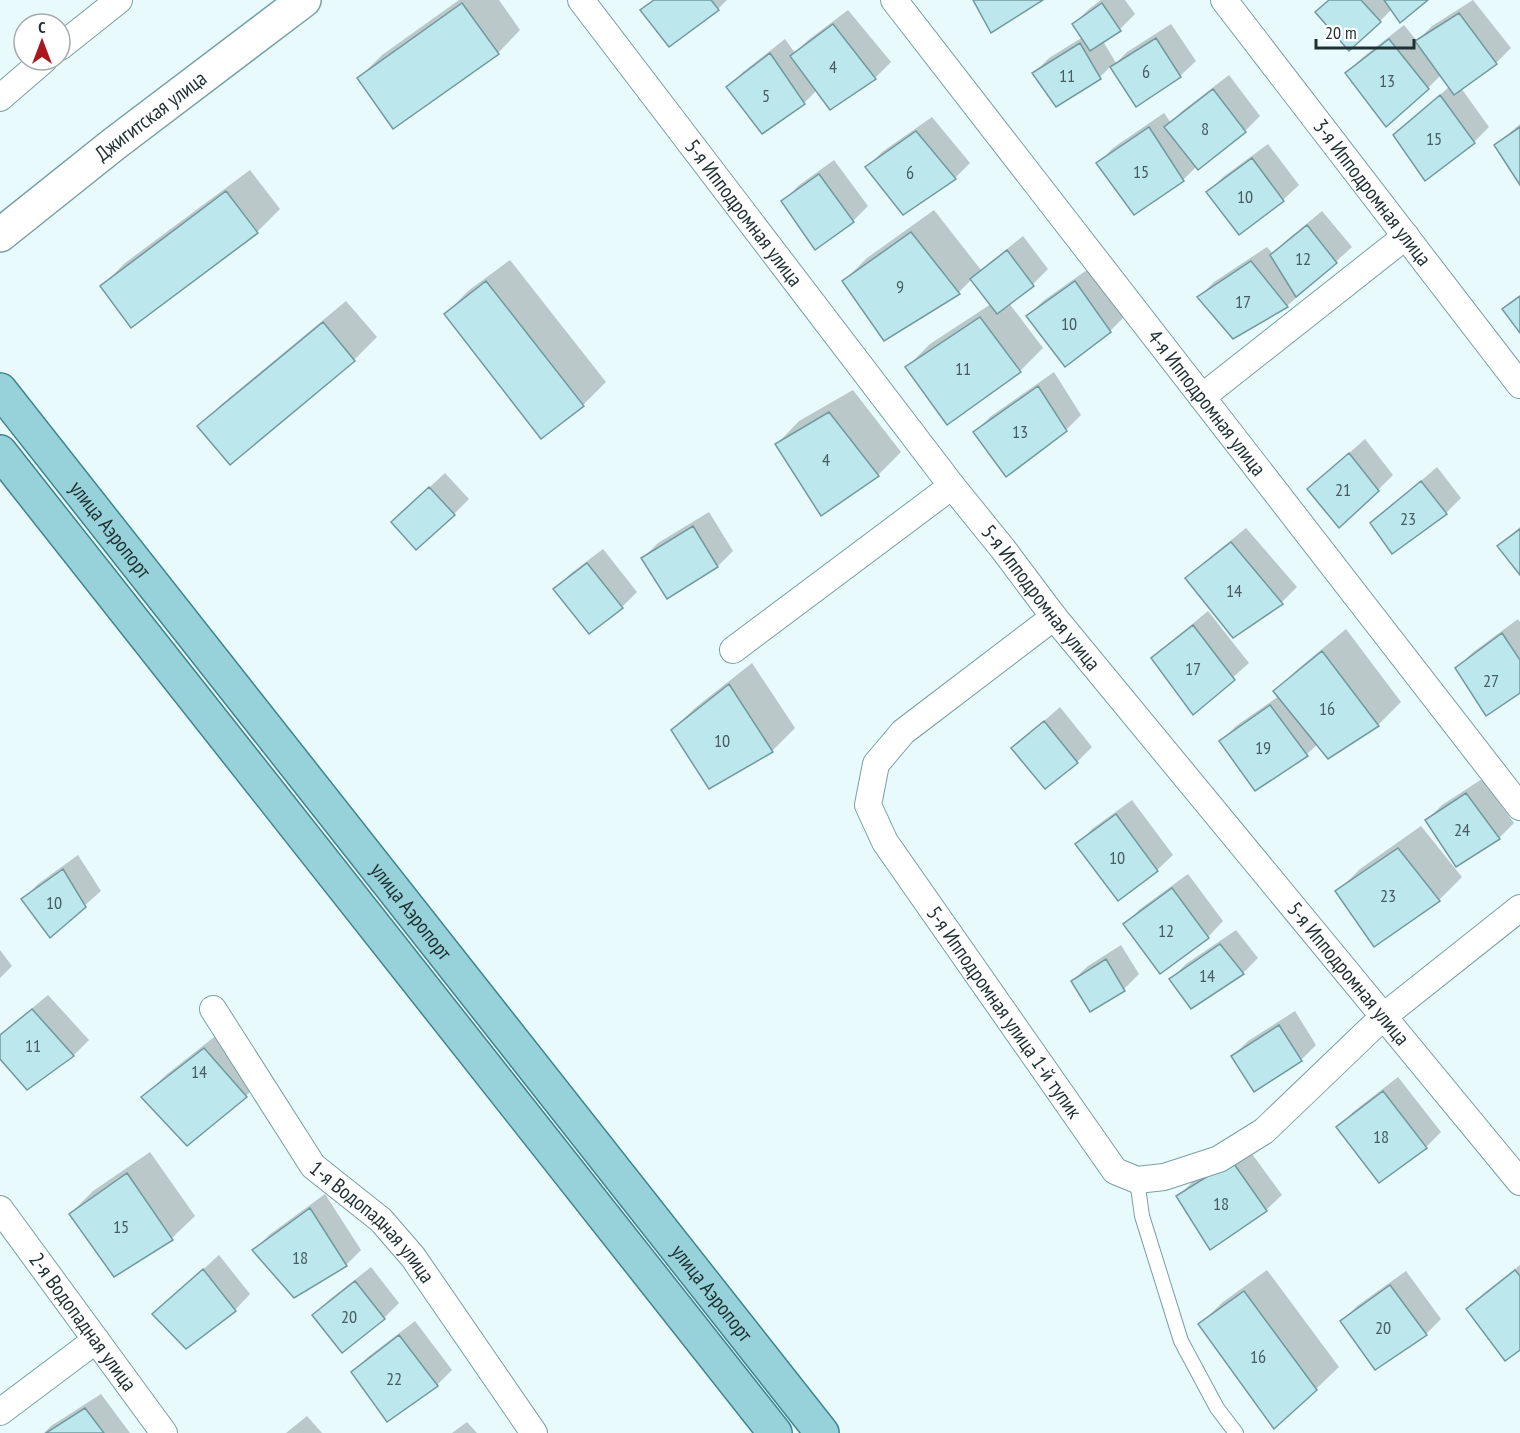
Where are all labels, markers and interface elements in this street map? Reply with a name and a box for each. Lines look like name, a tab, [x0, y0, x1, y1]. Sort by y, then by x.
north arrow	[12, 12, 72, 72]
scale bar	[1316, 12, 1414, 50]
text: С	[38, 17, 46, 37]
text: 20 m	[1325, 21, 1357, 44]
house number: 4	[829, 55, 837, 78]
house number: 6	[1142, 60, 1150, 83]
house number: 11	[1059, 64, 1075, 87]
street label: Джигитская улица	[89, 65, 212, 167]
house number: 13	[1379, 69, 1395, 92]
house number: 5	[762, 84, 770, 107]
street label: 3-я Ипподромная улица	[1307, 113, 1438, 271]
house number: 8	[1201, 117, 1209, 140]
house number: 15	[1426, 127, 1442, 150]
street label: 5-я Ипподромная улица	[679, 134, 809, 292]
house number: 15	[1133, 160, 1149, 183]
house number: 6	[906, 161, 914, 184]
house number: 10	[1237, 185, 1253, 208]
house number: 12	[1295, 247, 1311, 270]
house number: 9	[896, 275, 904, 298]
house number: 17	[1235, 290, 1251, 313]
house number: 10	[1061, 312, 1077, 335]
street label: 4-я Ипподромная улица	[1142, 324, 1272, 481]
house number: 11	[955, 357, 971, 380]
house number: 13	[1012, 420, 1028, 443]
house number: 4	[822, 448, 830, 471]
street label: улица Аэропорт	[64, 475, 157, 584]
house number: 21	[1335, 478, 1351, 501]
house number: 23	[1400, 507, 1416, 530]
street label: 5-я Ипподромная улица	[976, 519, 1107, 676]
house number: 14	[1226, 579, 1242, 602]
house number: 17	[1185, 657, 1201, 680]
house number: 27	[1483, 669, 1499, 692]
house number: 16	[1319, 697, 1335, 720]
house number: 10	[714, 729, 730, 752]
house number: 19	[1255, 736, 1271, 759]
house number: 24	[1454, 818, 1470, 841]
house number: 10	[1109, 846, 1125, 869]
street label: улица Аэропорт	[365, 857, 458, 966]
house number: 23	[1380, 884, 1396, 907]
house number: 10	[46, 891, 62, 914]
street label: 5-я Ипподромная улица	[1282, 896, 1416, 1051]
street label: 5-я Ипподромная улица 1-й тупик	[921, 901, 1088, 1124]
house number: 12	[1158, 919, 1174, 942]
house number: 14	[1199, 964, 1215, 987]
house number: 11	[25, 1034, 41, 1057]
house number: 14	[191, 1060, 207, 1083]
house number: 18	[1373, 1125, 1389, 1148]
street label: 1-я Водопадная улица	[304, 1155, 441, 1288]
house number: 18	[1213, 1192, 1229, 1215]
house number: 15	[113, 1215, 129, 1238]
street label: улица Аэропорт	[665, 1239, 759, 1347]
house number: 18	[292, 1246, 308, 1269]
street label: 2-я Водопадная улица	[23, 1247, 143, 1396]
house number: 20	[341, 1305, 357, 1328]
house number: 20	[1375, 1316, 1391, 1339]
house number: 16	[1250, 1345, 1266, 1368]
house number: 22	[386, 1367, 402, 1390]

